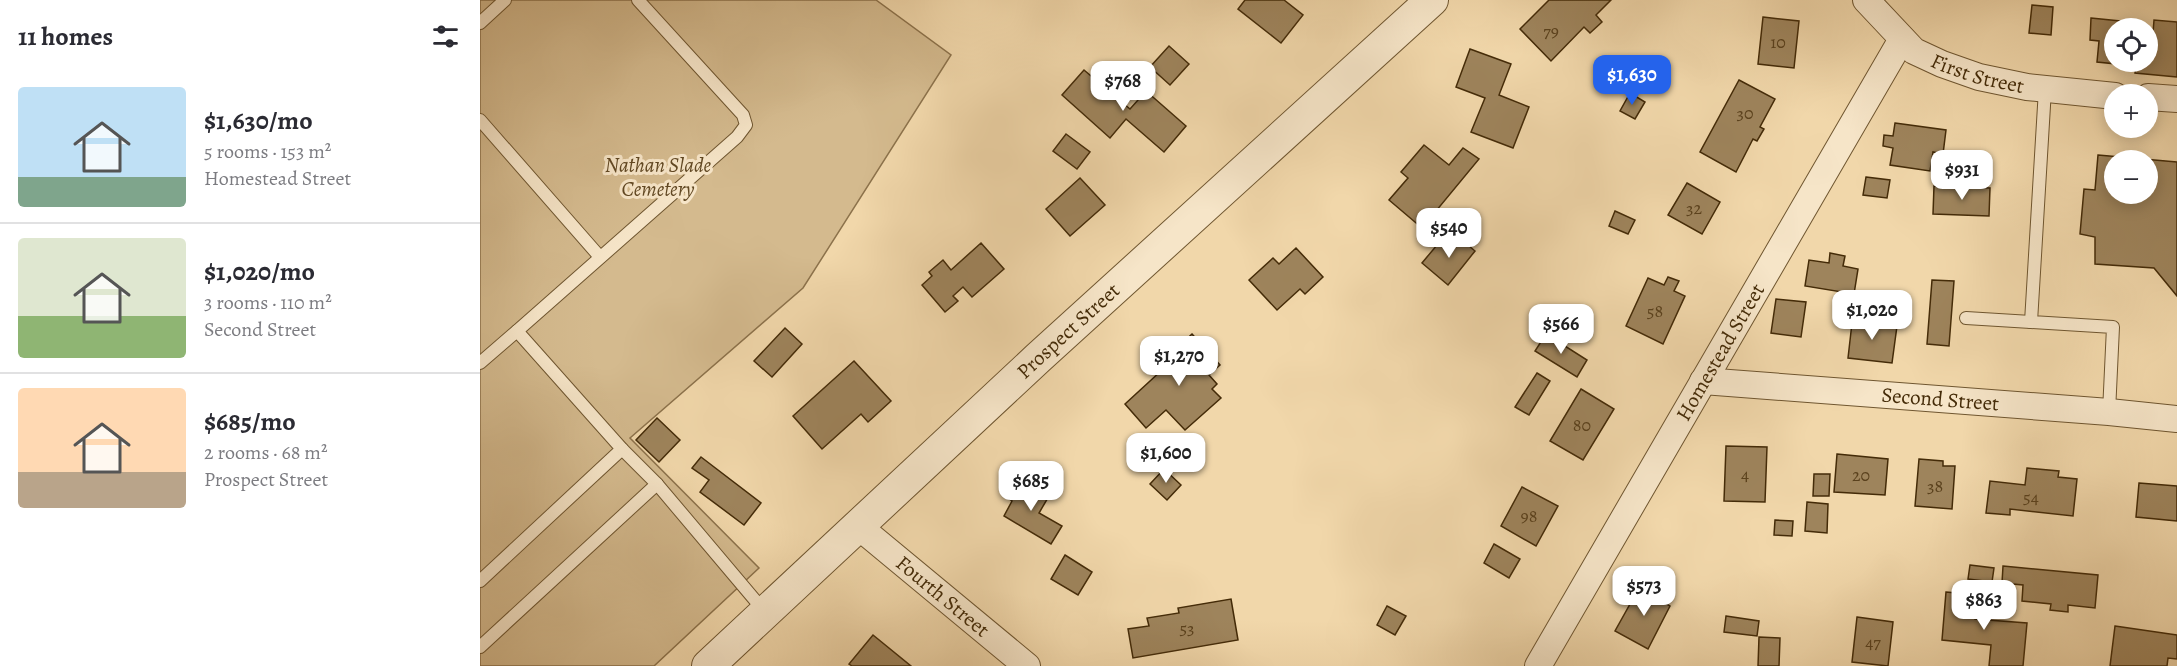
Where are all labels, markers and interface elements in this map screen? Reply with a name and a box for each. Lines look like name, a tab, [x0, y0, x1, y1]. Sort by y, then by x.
map controls	[2104, 18, 2158, 204]
button: locate	[2104, 18, 2158, 72]
text: 11 homes	[18, 19, 113, 54]
house number: 79	[1543, 19, 1559, 43]
icon: filters	[429, 20, 462, 53]
house number: 10	[1770, 30, 1786, 54]
street label: First Street	[1926, 47, 2027, 100]
pin: $1,630	[1583, 55, 1681, 106]
pin: $768	[1087, 61, 1159, 112]
text: $1,630	[1607, 61, 1657, 88]
text: $768	[1105, 67, 1141, 94]
button: +	[2104, 84, 2158, 138]
house number: 30	[1736, 101, 1754, 125]
text: $1,630/mo	[204, 103, 313, 138]
icon: home	[66, 111, 138, 183]
text: 5 rooms · 153 m²	[204, 138, 331, 165]
pin: $931	[1926, 150, 1998, 201]
button: −	[2104, 150, 2158, 204]
park label: Nathan Slade Cemetery	[605, 151, 712, 203]
text: $931	[1945, 156, 1979, 183]
text: Homestead Street	[204, 165, 351, 192]
house number: 32	[1686, 196, 1702, 220]
pin: $540	[1413, 208, 1485, 259]
text: $540	[1430, 214, 1468, 241]
text: $1,020/mo	[204, 254, 315, 289]
icon: home	[66, 262, 138, 334]
street label: Prospect Street	[1010, 276, 1126, 385]
street label: Homestead Street	[1669, 278, 1771, 426]
text: 3 rooms · 110 m²	[204, 289, 332, 316]
pin: $1,020	[1823, 290, 1921, 341]
text: $1,020	[1846, 296, 1898, 323]
house number: 58	[1647, 299, 1663, 323]
pin: $566	[1525, 304, 1597, 355]
text: $566	[1543, 310, 1579, 337]
text: Second Street	[204, 316, 316, 343]
pin: $1,270	[1130, 336, 1228, 387]
text: $1,270	[1154, 342, 1204, 369]
street label: Second Street	[1880, 381, 2000, 418]
text: $685/mo	[204, 404, 296, 439]
icon: home	[66, 412, 138, 484]
house number: 80	[1573, 413, 1591, 437]
pin: $1,600	[1117, 433, 1215, 484]
text: 2 rooms · 68 m²	[204, 439, 328, 466]
text: $1,600	[1140, 439, 1192, 466]
pin: $685	[995, 461, 1067, 512]
house number: 4	[1741, 462, 1749, 486]
house number: 20	[1852, 463, 1870, 487]
text: Prospect Street	[204, 466, 328, 493]
text: $685	[1013, 467, 1049, 494]
house number: 38	[1927, 474, 1943, 498]
house number: 54	[2023, 485, 2039, 509]
house number: 98	[1521, 504, 1537, 528]
street label: Fourth Street	[890, 549, 995, 643]
pin: $573	[1608, 566, 1680, 617]
text: $573	[1627, 572, 1662, 599]
pin: $863	[1948, 580, 2020, 631]
text: $863	[1966, 586, 2002, 613]
house number: 53	[1179, 616, 1195, 640]
house number: 47	[1865, 630, 1881, 654]

